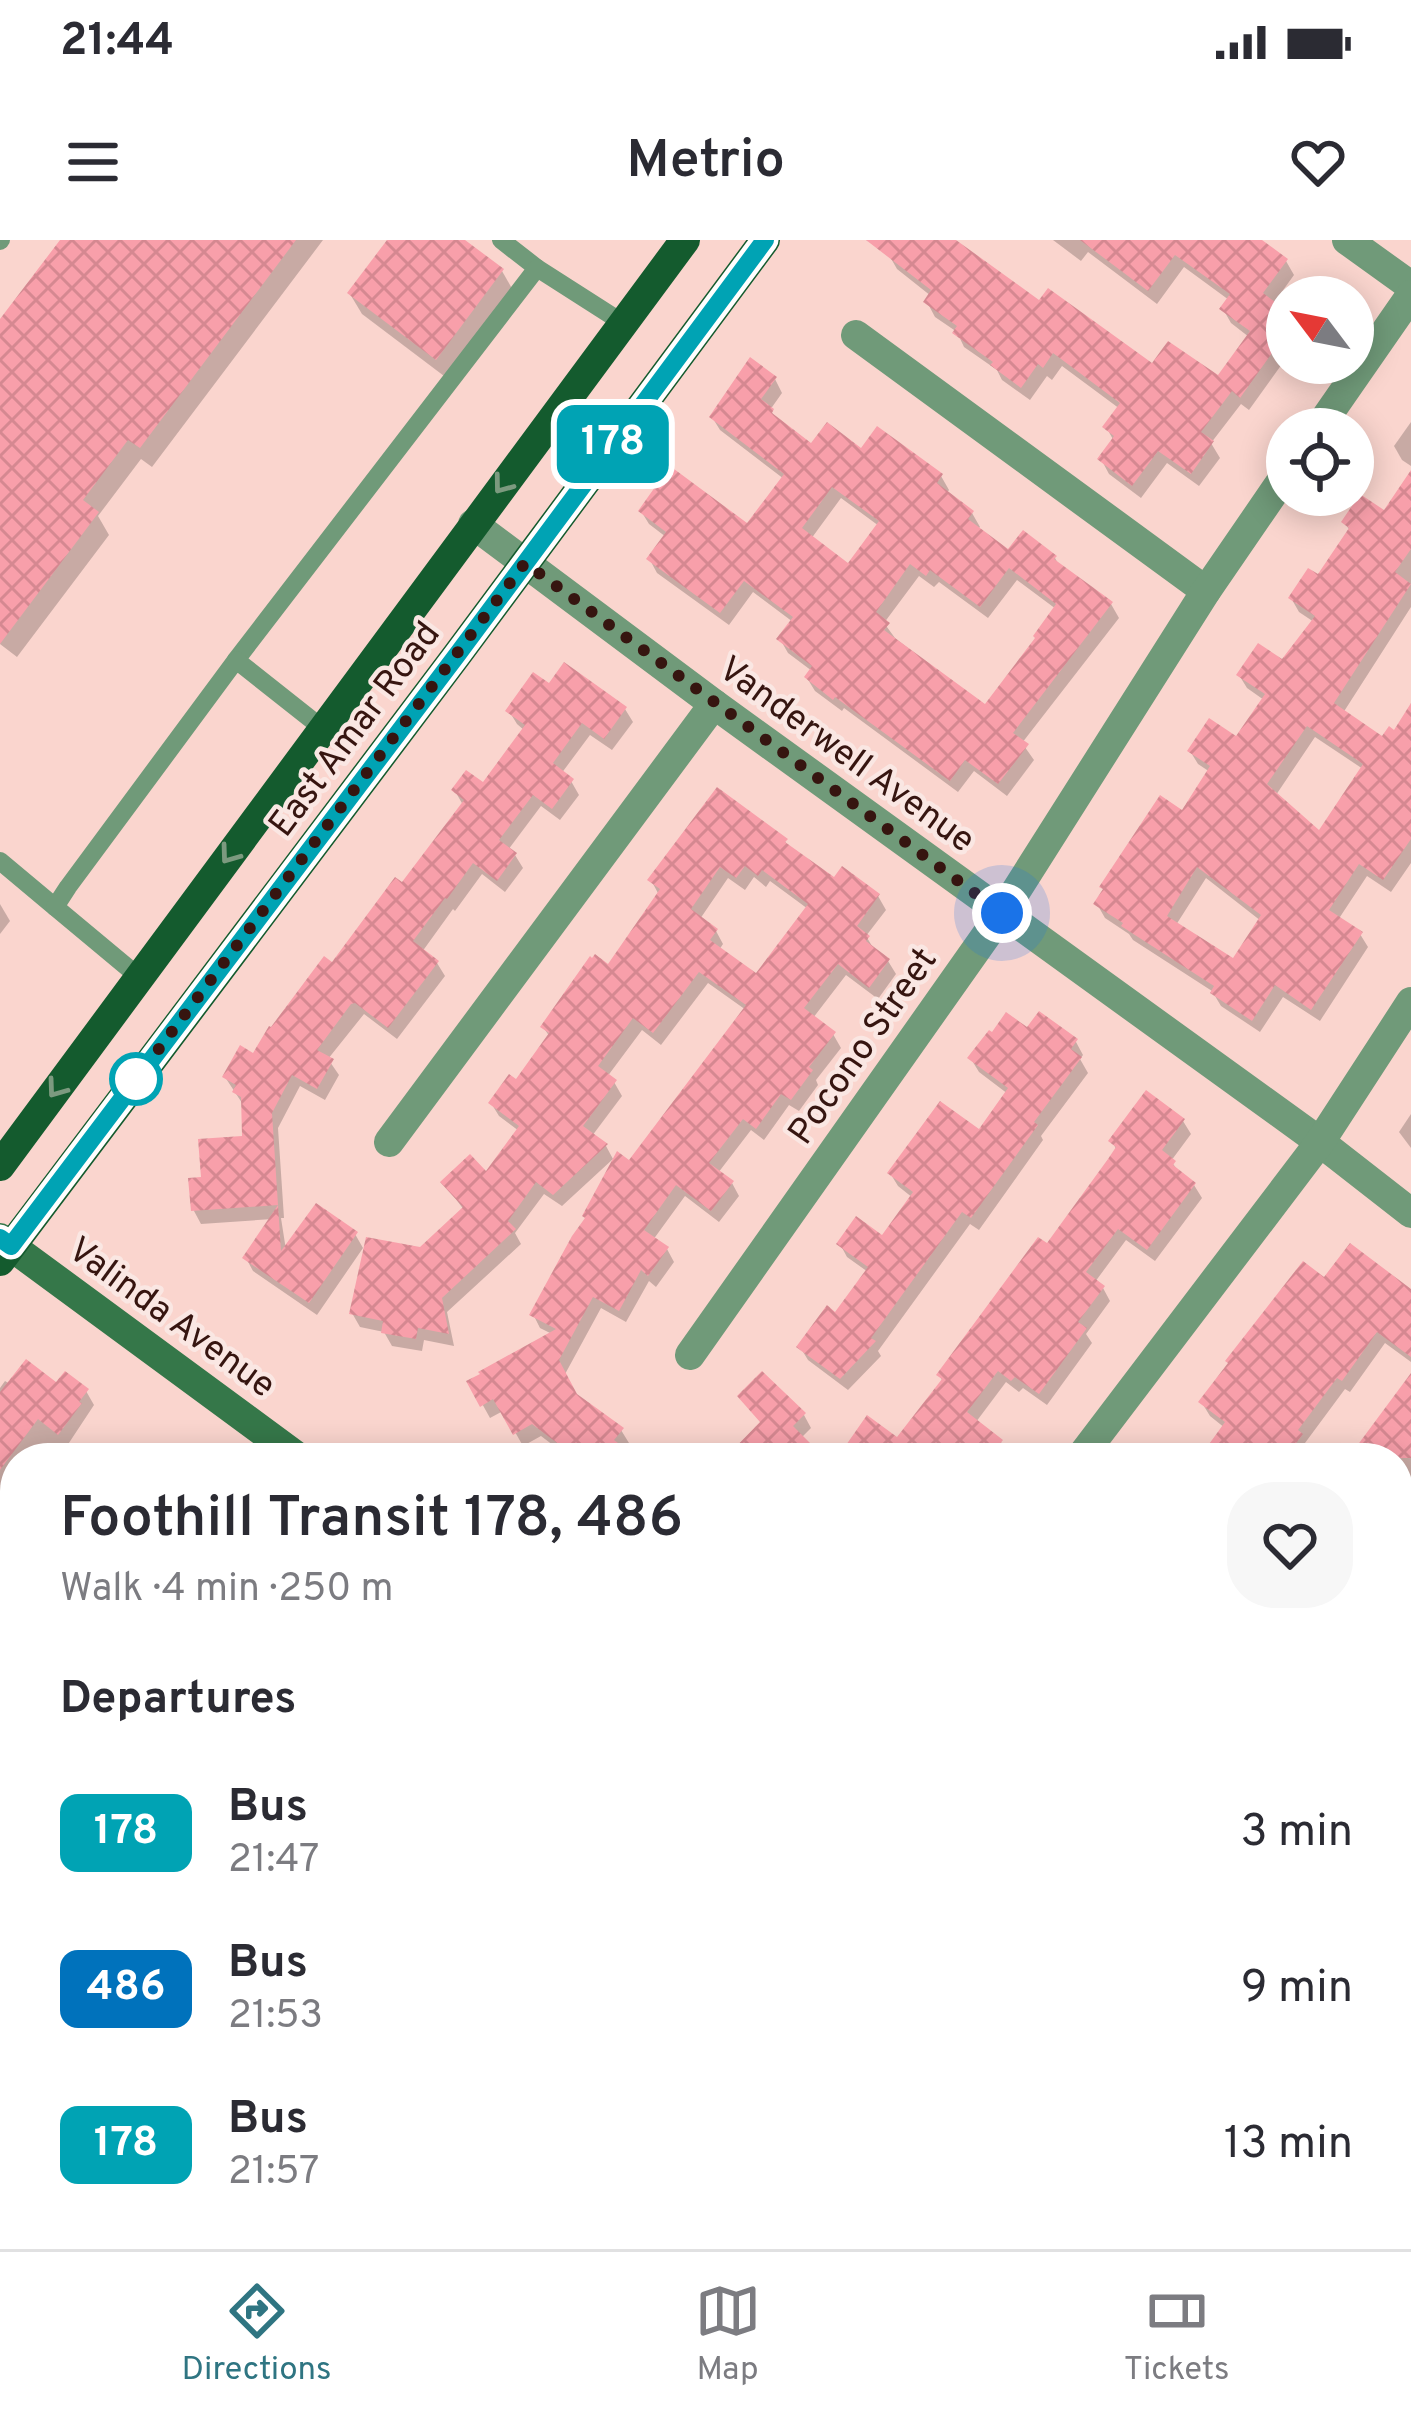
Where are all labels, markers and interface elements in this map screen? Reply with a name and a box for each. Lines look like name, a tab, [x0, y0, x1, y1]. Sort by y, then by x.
text: 21:44	[60, 14, 174, 71]
text: Metrio	[626, 128, 785, 197]
icon: menu	[60, 129, 126, 195]
icon: heart	[1285, 129, 1351, 195]
north arrow	[1266, 276, 1374, 384]
map controls	[1266, 276, 1374, 516]
line badge: 178	[544, 405, 682, 483]
button: locate	[1266, 408, 1374, 516]
text: 178	[581, 417, 645, 470]
one-way arrow	[495, 471, 516, 493]
street label: East Amar Road	[260, 614, 452, 847]
street label: Vanderwell Avenue	[708, 648, 983, 865]
one-way arrow	[222, 842, 244, 863]
your location	[972, 883, 1032, 943]
street label: Pocono Street	[779, 940, 949, 1155]
unlabelled marker	[111, 1054, 161, 1104]
one-way arrow	[49, 1076, 71, 1097]
street label: Valinda Avenue	[58, 1228, 284, 1410]
button: heart	[1227, 1482, 1353, 1608]
text: Foothill Transit 178, 486	[60, 1485, 683, 1557]
text: Walk · 4 min · 250 m	[60, 1566, 393, 1615]
text: Departures	[60, 1672, 296, 1729]
text: Bus	[228, 1780, 308, 1837]
text: 3 min	[1240, 1805, 1353, 1862]
text: 178	[94, 1806, 158, 1859]
text: 21:47	[228, 1837, 319, 1886]
text: Bus	[228, 1936, 308, 1993]
text: 9 min	[1241, 1961, 1353, 2018]
text: 486	[86, 1962, 166, 2015]
text: 21:53	[228, 1993, 323, 2042]
text: Bus	[228, 2092, 308, 2149]
text: 13 min	[1224, 2117, 1353, 2174]
text: 178	[94, 2118, 158, 2171]
text: 21:57	[228, 2149, 319, 2198]
tab: Directions	[182, 2278, 331, 2392]
tab: Map	[695, 2278, 761, 2392]
tab: Tickets	[1124, 2278, 1229, 2392]

